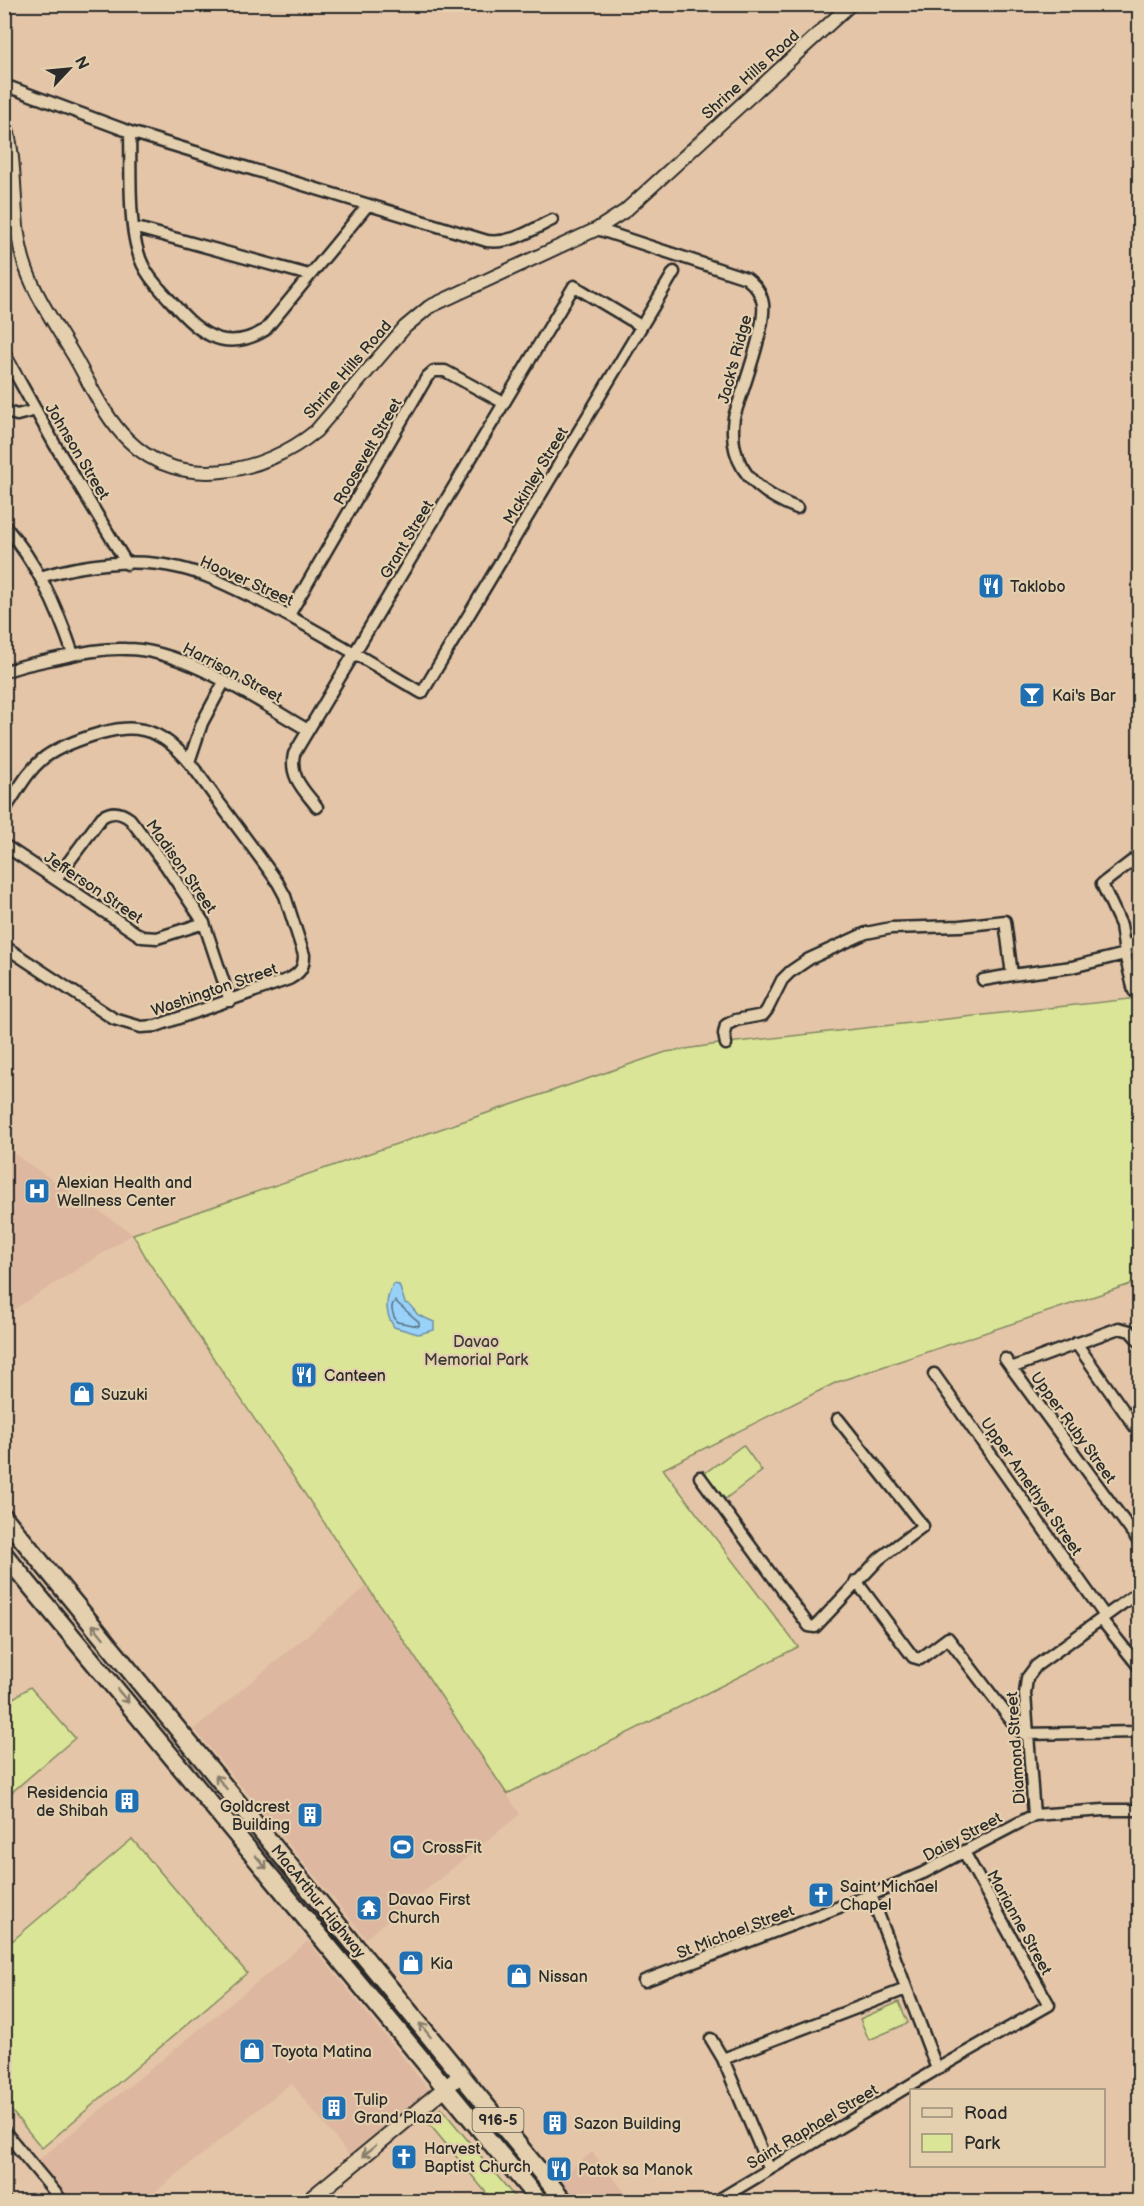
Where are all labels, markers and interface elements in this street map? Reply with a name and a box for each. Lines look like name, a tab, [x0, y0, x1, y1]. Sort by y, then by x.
street label: Shrine Hills Road	[698, 26, 804, 124]
north arrow	[39, 39, 99, 99]
text: N	[70, 54, 92, 73]
street label: Jack's Ridge	[714, 312, 757, 406]
street label: Shrine Hills Road	[300, 317, 396, 423]
street label: Roosevelt Street	[330, 395, 407, 509]
street label: Johnson Street	[41, 400, 113, 503]
street label: Mckinley Street	[500, 424, 573, 528]
street label: Grant Street	[376, 497, 438, 583]
street label: Hoover Street	[197, 552, 296, 611]
restaurant icon: Taklobo	[976, 571, 1006, 601]
place label: Taklobo	[1010, 578, 1065, 597]
street label: Harrison Street	[179, 639, 285, 708]
bar icon: Kai's Bar	[1017, 680, 1047, 710]
place label: Kai's Bar	[1052, 687, 1116, 706]
street label: Madison Street	[142, 816, 220, 917]
street label: Jefferson Street	[40, 848, 146, 928]
street label: Washington Street	[149, 960, 280, 1021]
place label: Alexian Health and Wellness Center	[57, 1174, 192, 1211]
hospital icon: Alexian Health and Wellness Center	[22, 1176, 52, 1206]
park label: Davao Memorial Park	[424, 1333, 528, 1370]
restaurant icon: Canteen	[289, 1360, 319, 1390]
place label: Canteen	[324, 1367, 386, 1386]
street label: Upper Ruby Street	[1026, 1368, 1120, 1487]
shop icon: Suzuki	[67, 1379, 97, 1409]
place label: Suzuki	[101, 1386, 148, 1405]
street label: Upper Amethyst Street	[976, 1414, 1086, 1560]
one-way arrow	[91, 1623, 104, 1639]
one-way arrow	[116, 1687, 129, 1703]
street label: Diamond Street	[1003, 1691, 1030, 1805]
one-way arrow	[214, 1775, 228, 1790]
place label: Residencia de Shibah	[26, 1784, 108, 1821]
building icon: Residencia de Shibah	[112, 1786, 142, 1816]
place label: Goldcrest Building	[220, 1798, 290, 1835]
building icon: Goldcrest Building	[295, 1800, 325, 1830]
street label: Daisy Street	[920, 1809, 1005, 1866]
sports icon: CrossFit	[387, 1832, 417, 1862]
place label: CrossFit	[422, 1839, 482, 1858]
street label: MacArthur Highway	[266, 1842, 370, 1963]
one-way arrow	[254, 1854, 267, 1870]
street label: Marianne Street	[982, 1867, 1055, 1979]
place label: Saint Michael Chapel	[840, 1878, 938, 1915]
church icon: Saint Michael Chapel	[806, 1880, 836, 1910]
place label: Davao First Church	[388, 1891, 470, 1928]
temple icon: Davao First Church	[354, 1893, 384, 1923]
street label: St Michael Street	[674, 1901, 797, 1963]
shop icon: Kia	[396, 1948, 426, 1978]
place label: Kia	[430, 1955, 453, 1974]
shop icon: Nissan	[504, 1961, 534, 1991]
place label: Nissan	[538, 1968, 588, 1987]
one-way arrow	[418, 2022, 431, 2038]
shop icon: Toyota Matina	[237, 2036, 267, 2066]
place label: Toyota Matina	[272, 2043, 372, 2062]
street label: Saint Raphael Street	[744, 2081, 882, 2174]
legend	[910, 2089, 1105, 2167]
place label: Tulip Grand Plaza	[354, 2091, 442, 2128]
building icon: Tulip Grand Plaza	[319, 2093, 349, 2123]
text: Road	[964, 2103, 1008, 2124]
road number: 916-5	[472, 2108, 524, 2132]
building icon: Sazon Building	[540, 2108, 570, 2138]
place label: Sazon Building	[574, 2115, 681, 2134]
text: Park	[964, 2133, 1000, 2154]
place label: Harvest Baptist Church	[424, 2140, 531, 2177]
church icon: Harvest Baptist Church	[389, 2142, 419, 2172]
one-way arrow	[361, 2145, 377, 2158]
restaurant icon: Patok sa Manok	[544, 2154, 574, 2184]
place label: Patok sa Manok	[578, 2161, 692, 2180]

